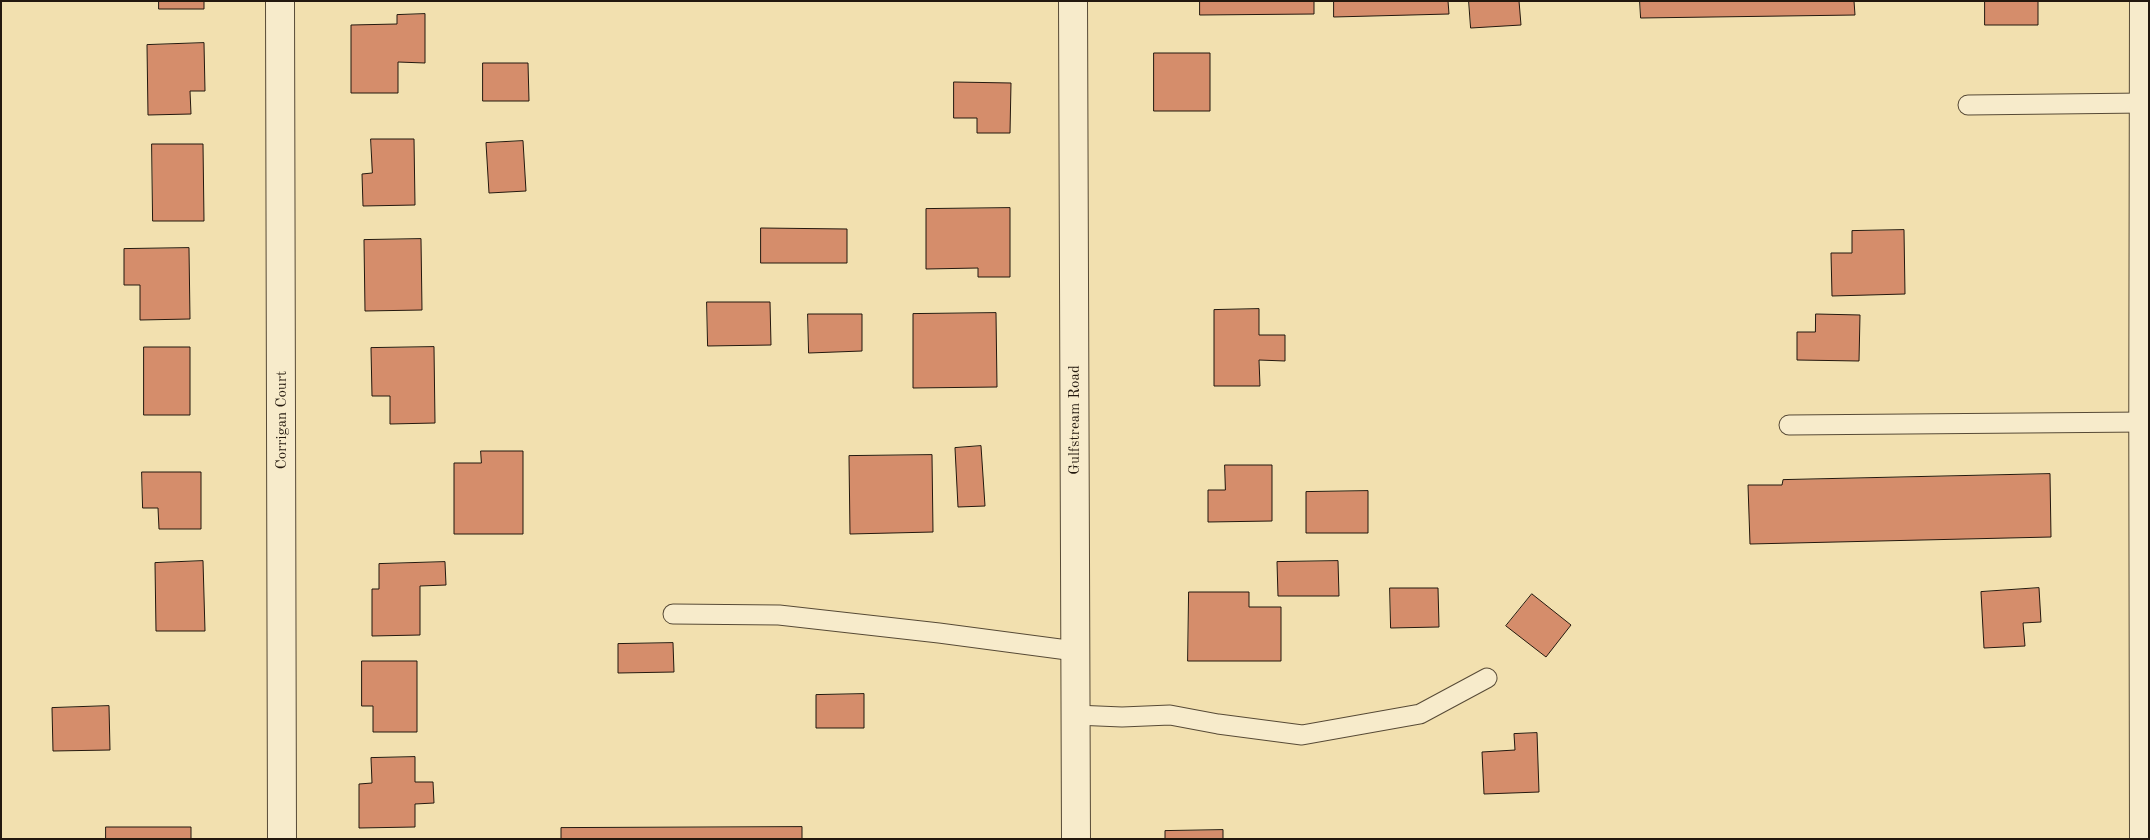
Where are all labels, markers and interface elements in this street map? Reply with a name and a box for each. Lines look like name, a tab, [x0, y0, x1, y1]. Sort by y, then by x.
street label: Gulfstream Road	[1066, 365, 1084, 475]
street label: Corrigan Court	[273, 371, 291, 469]

